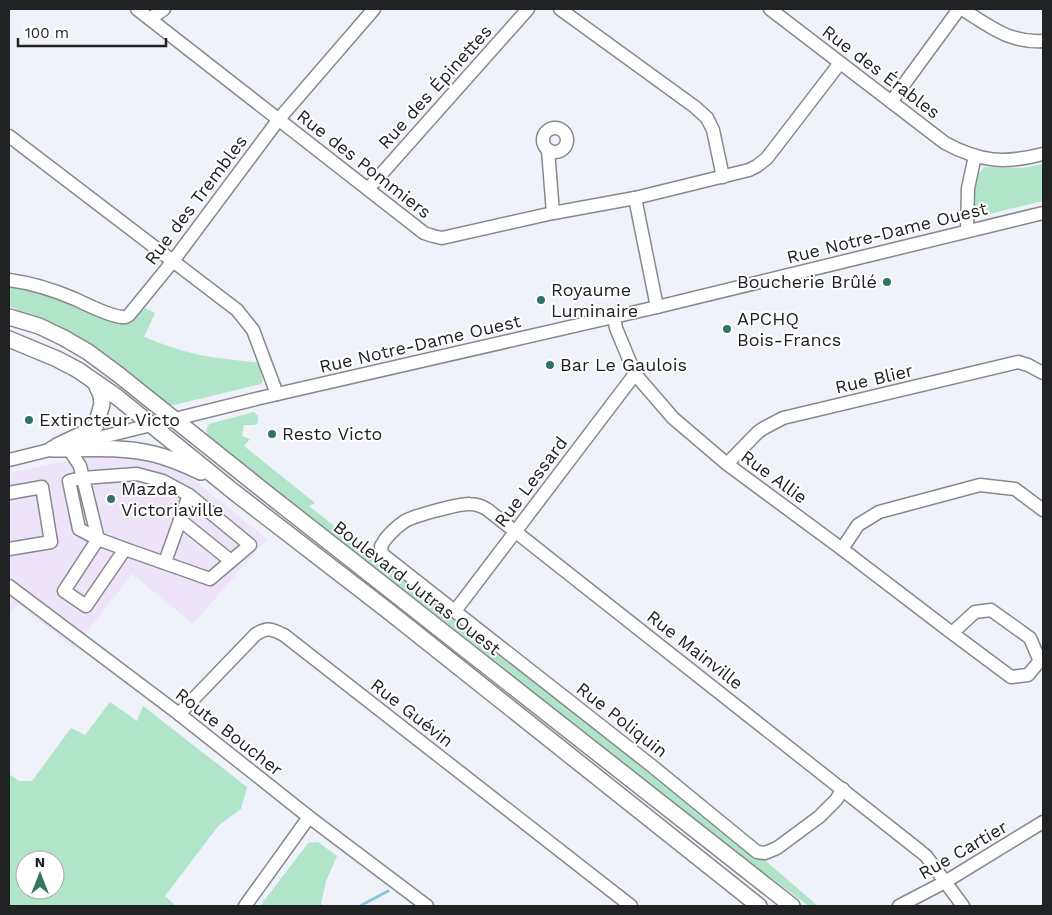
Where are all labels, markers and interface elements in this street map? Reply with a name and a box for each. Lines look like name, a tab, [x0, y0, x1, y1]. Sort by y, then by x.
scale bar	[18, 15, 165, 47]
street label: Rue des Épinettes	[374, 20, 496, 153]
street label: Rue des Érables	[818, 20, 944, 123]
text: 100 m	[25, 24, 69, 42]
street label: Rue des Pommiers	[293, 105, 435, 222]
street label: Rue des Trembles	[140, 131, 251, 269]
street label: Rue Notre-Dame Ouest	[784, 197, 990, 268]
place label: Boucherie Brûlé	[737, 271, 877, 292]
marker: Boucherie Brûlé	[881, 276, 893, 288]
place label: Royaume Luminaire	[551, 279, 638, 321]
marker: Royaume Luminaire	[535, 294, 547, 306]
place label: APCHQ Bois-Francs	[737, 308, 841, 350]
street label: Rue Notre-Dame Ouest	[317, 310, 523, 377]
marker: APCHQ Bois-Francs	[721, 323, 733, 335]
place label: Bar Le Gaulois	[560, 354, 687, 375]
marker: Bar Le Gaulois	[544, 359, 556, 371]
street label: Rue Blier	[833, 359, 915, 398]
place label: Extincteur Victo	[39, 409, 180, 430]
marker: Extincteur Victo	[23, 414, 35, 426]
place label: Resto Victo	[282, 423, 382, 444]
marker: Resto Victo	[266, 428, 278, 440]
street label: Rue Lessard	[490, 432, 571, 531]
street label: Rue Allie	[737, 446, 812, 508]
place label: Mazda Victoriaville	[121, 478, 223, 520]
marker: Mazda Victoriaville	[105, 493, 117, 505]
street label: Boulevard Jutras Ouest	[330, 516, 505, 660]
street label: Rue Mainville	[643, 606, 748, 694]
street label: Rue Guévin	[367, 674, 458, 751]
street label: Rue Poliquin	[573, 678, 672, 762]
street label: Route Boucher	[172, 683, 287, 780]
street label: Rue Cartier	[915, 816, 1011, 883]
north arrow	[15, 850, 65, 900]
text: N	[35, 854, 45, 870]

